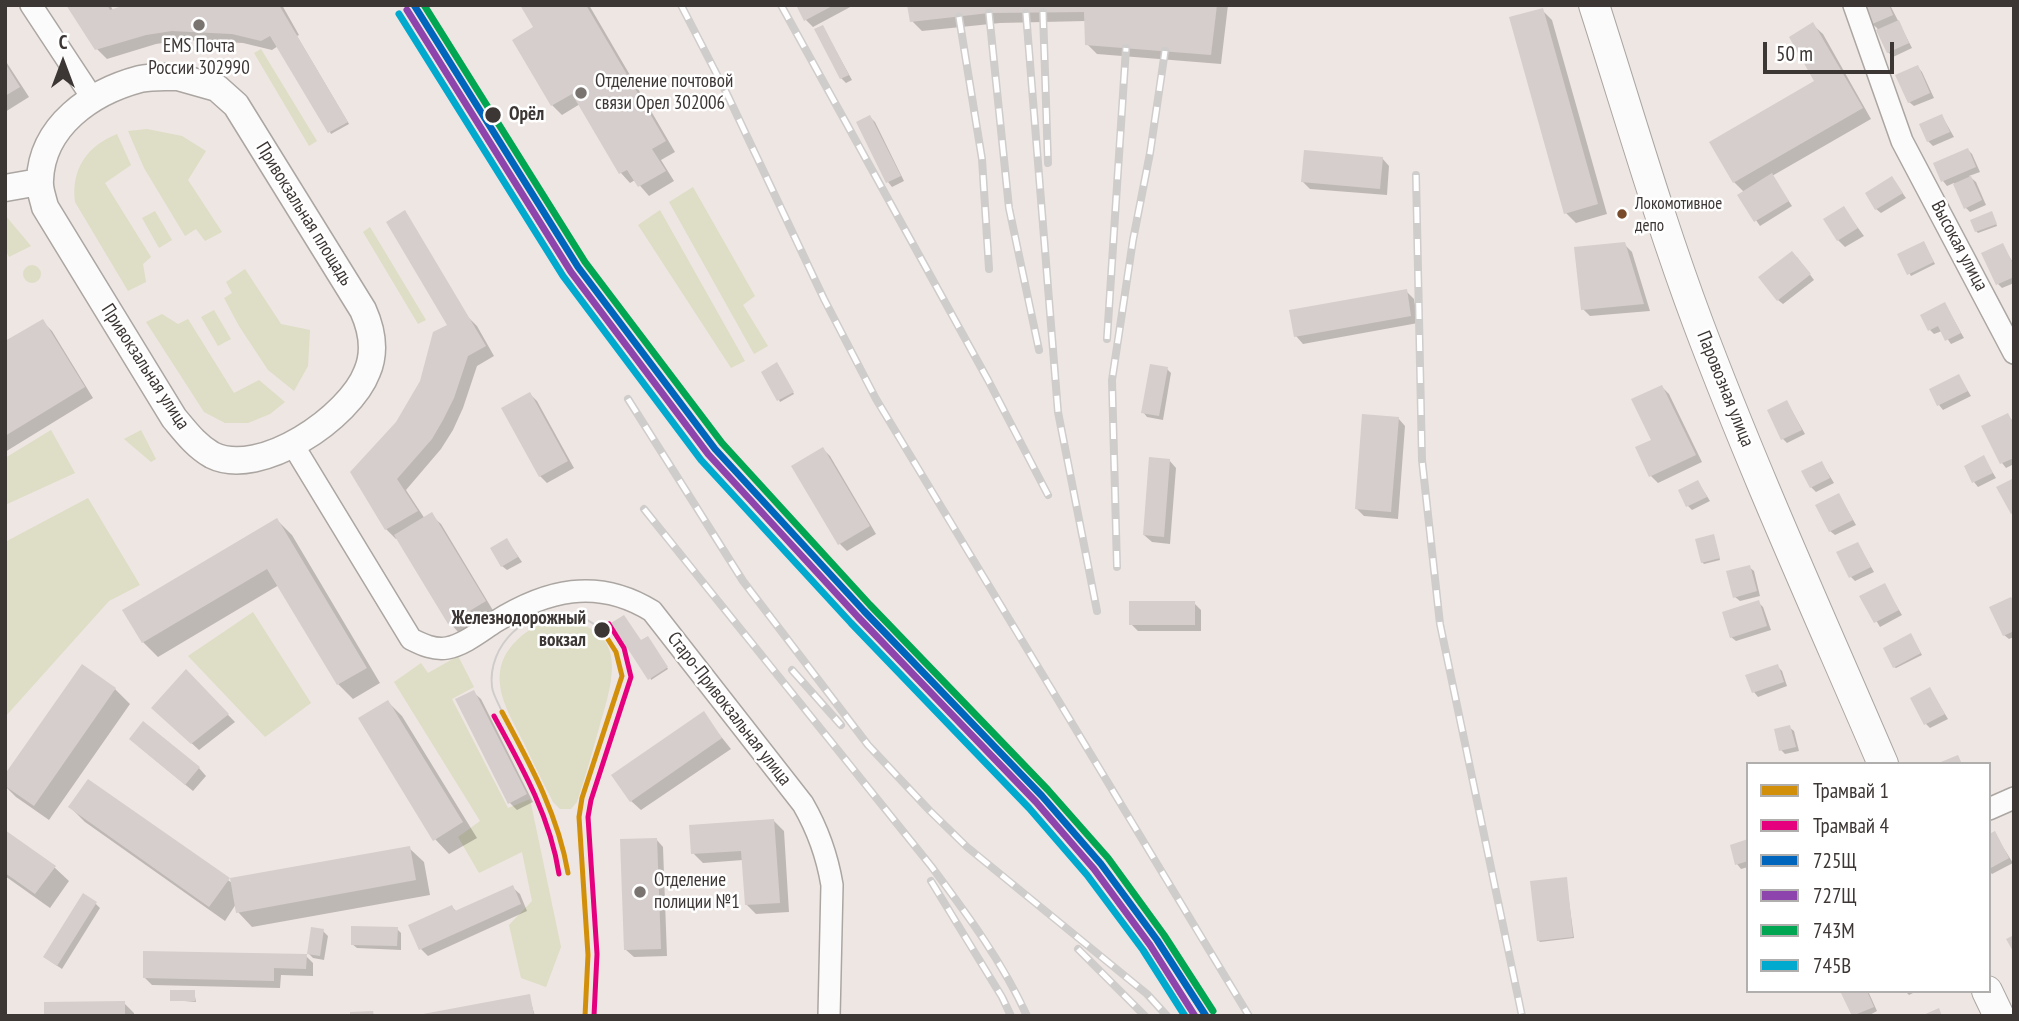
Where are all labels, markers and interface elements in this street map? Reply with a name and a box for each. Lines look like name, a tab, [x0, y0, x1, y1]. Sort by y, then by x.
marker: EMS Почта России 302990	[191, 17, 207, 33]
north arrow	[28, 28, 98, 98]
scale bar	[1767, 28, 1898, 72]
text: С	[59, 30, 67, 54]
place label: EMS Почта России 302990	[148, 36, 250, 80]
text: 50 m	[1776, 40, 1813, 67]
place label: Отделение почтовой связи Орел 302006	[595, 71, 733, 115]
marker: Отделение почтовой связи Орел 302006	[573, 85, 589, 101]
place label: Орёл	[509, 104, 544, 126]
marker: Орёл	[483, 105, 503, 125]
street label: Привокзальная площадь	[251, 138, 357, 290]
place label: Локомотивное депо	[1635, 194, 1722, 234]
street label: Высокая улица	[1926, 197, 1992, 295]
marker: Локомотивное депо	[1615, 207, 1629, 221]
street label: Привокзальная улица	[96, 300, 194, 434]
street label: Паровозная улица	[1691, 328, 1759, 450]
place label: Железнодорожный вокзал	[451, 608, 586, 652]
marker: Железнодорожный вокзал	[592, 620, 612, 640]
street label: Старо-Привокзальная улица	[662, 628, 796, 790]
legend	[1746, 762, 1991, 993]
text: Трамвай 1	[1813, 777, 1889, 804]
text: Трамвай 4	[1813, 812, 1889, 839]
text: 725Щ	[1813, 847, 1857, 874]
place label: Отделение полиции №1	[654, 870, 740, 914]
text: 727Щ	[1813, 882, 1857, 909]
marker: Отделение полиции №1	[632, 884, 648, 900]
text: 743М	[1813, 917, 1855, 944]
text: 745В	[1813, 952, 1851, 979]

